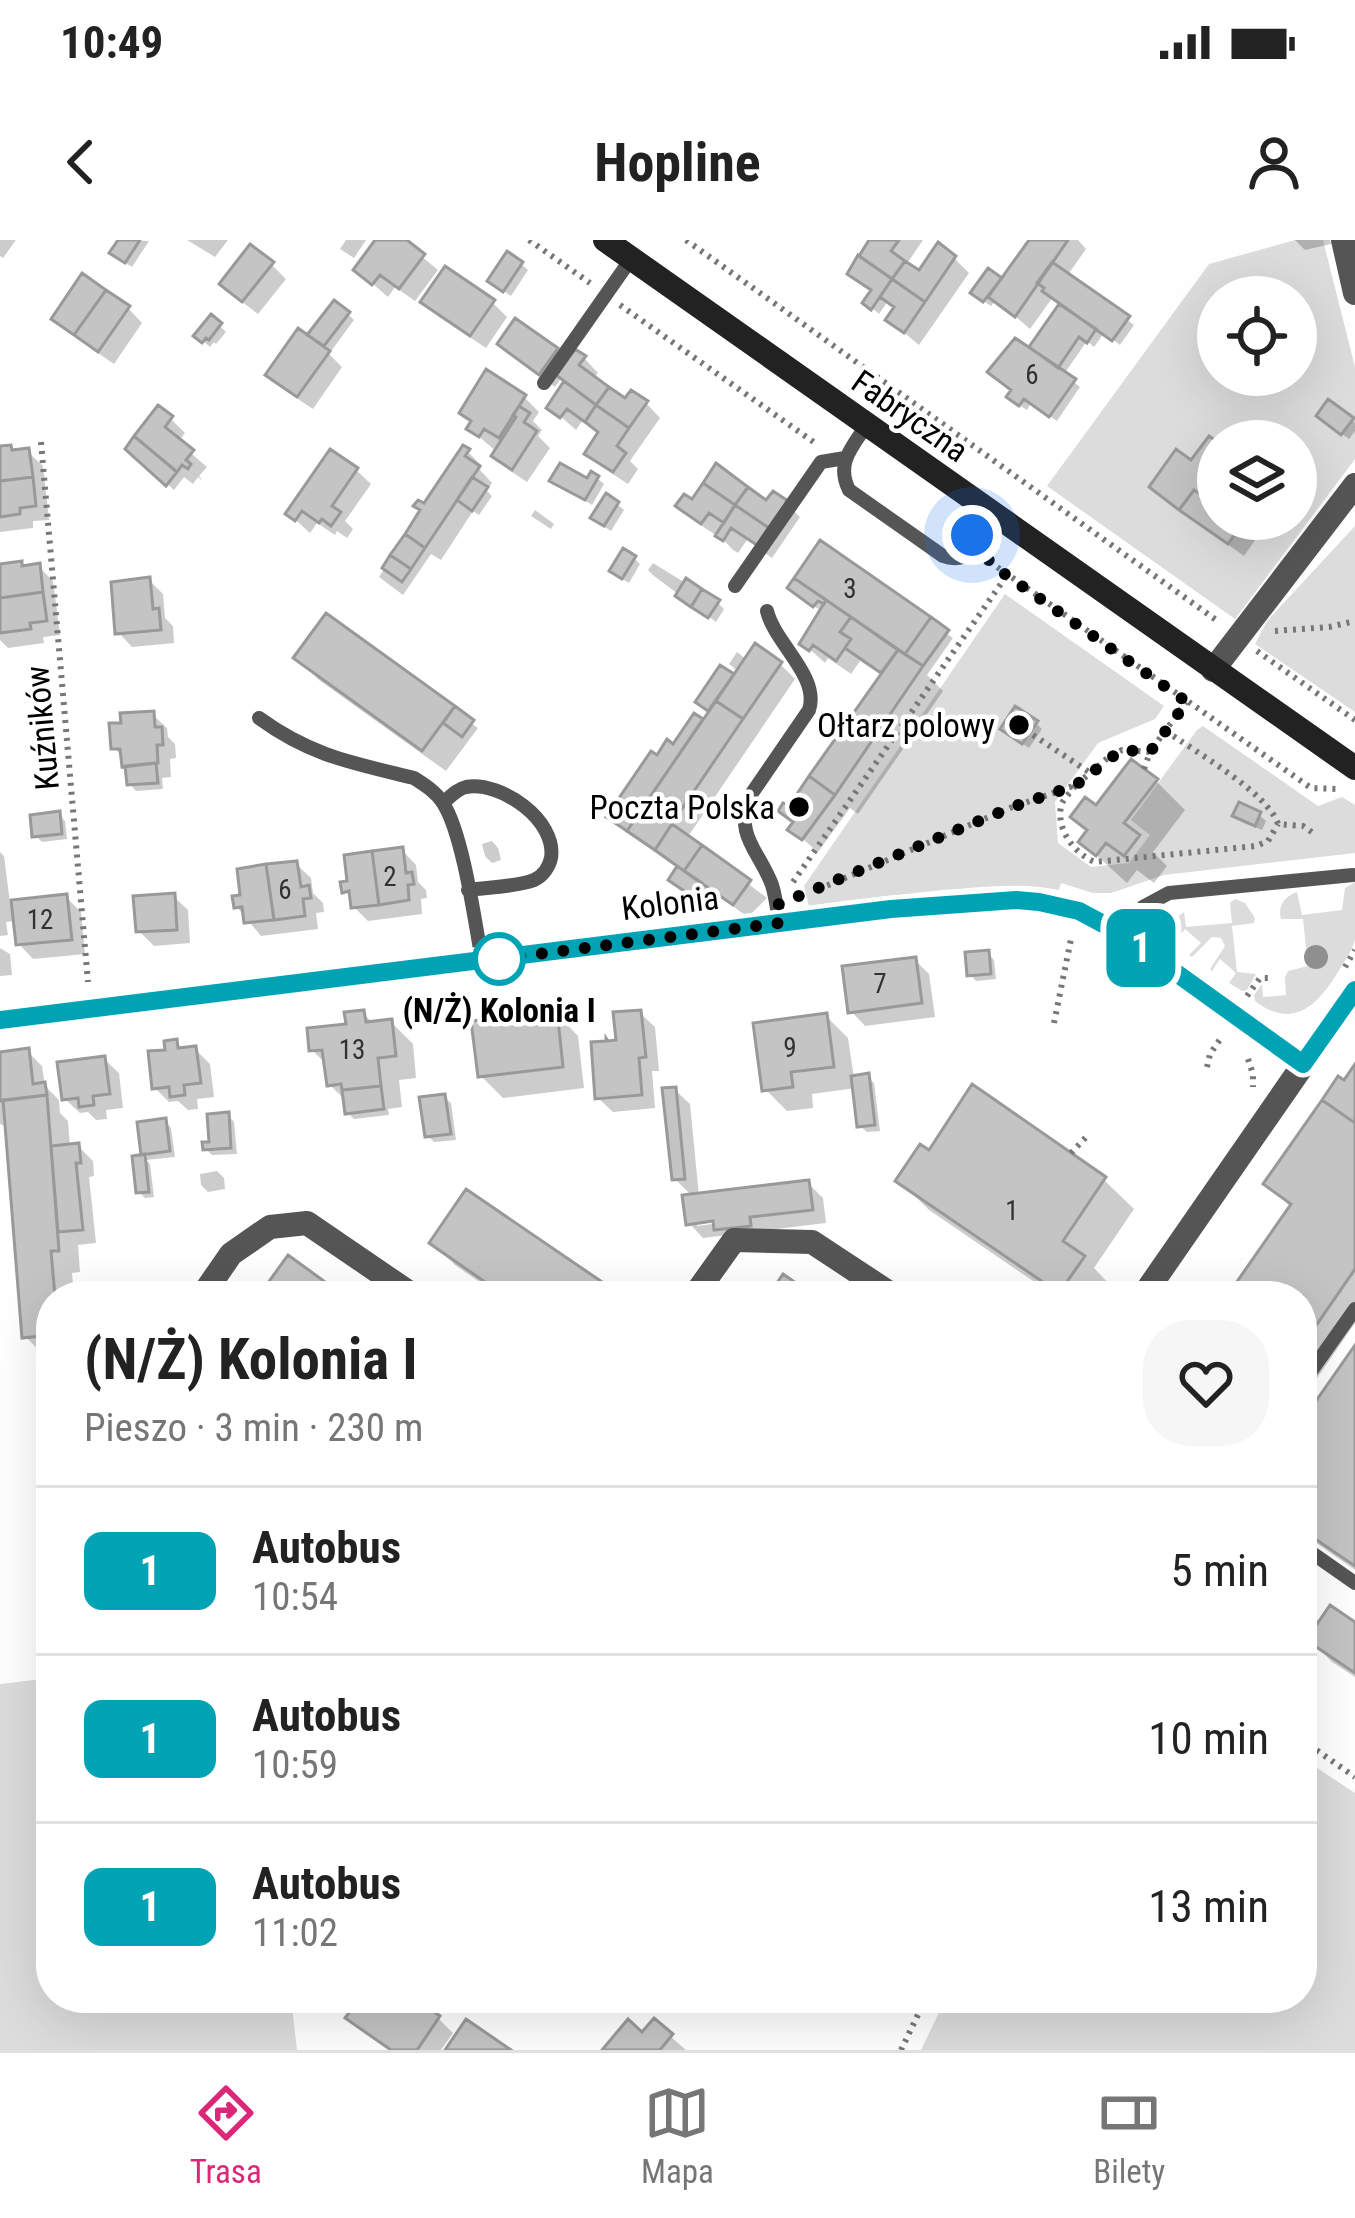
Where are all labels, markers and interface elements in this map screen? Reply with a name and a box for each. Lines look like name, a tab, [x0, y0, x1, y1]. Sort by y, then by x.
text: 10:49	[60, 16, 163, 69]
icon: back	[48, 129, 114, 195]
icon: person	[1241, 129, 1307, 195]
text: Hopline	[594, 131, 761, 194]
map controls	[1197, 276, 1317, 540]
button: locate	[1197, 276, 1317, 396]
house number: 6	[1025, 359, 1039, 391]
street label: Fabryczna	[844, 362, 976, 470]
button: layers	[1197, 420, 1317, 540]
your location	[942, 505, 1002, 565]
house number: 3	[843, 573, 857, 605]
street label: Kuźników	[17, 664, 67, 792]
place label: Ołtarz polowy	[817, 706, 995, 745]
marker: Ołtarz polowy	[1006, 712, 1032, 738]
place label: Poczta Polska	[590, 788, 775, 827]
marker: Poczta Polska	[786, 794, 812, 820]
house number: 2	[383, 861, 397, 893]
house number: 6	[278, 874, 292, 906]
street label: Kolonia	[619, 878, 721, 928]
house number: 12	[27, 904, 53, 936]
line badge: 1	[1102, 909, 1180, 987]
text: 1	[1130, 923, 1152, 972]
marker: (N/Ż) Kolonia I	[474, 934, 524, 984]
house number: 7	[873, 968, 887, 1000]
place label: (N/Ż) Kolonia I	[402, 991, 596, 1030]
house number: 9	[783, 1032, 797, 1064]
house number: 13	[339, 1034, 365, 1066]
house number: 1	[1005, 1195, 1019, 1227]
button: heart	[1143, 1320, 1269, 1446]
text: (N/Ż) Kolonia I	[84, 1326, 418, 1393]
text: Pieszo · 3 min · 230 m	[84, 1405, 423, 1451]
text: Autobus	[252, 1521, 401, 1574]
text: 5 min	[1170, 1544, 1269, 1597]
text: 1	[139, 1546, 161, 1595]
text: 10:54	[252, 1574, 338, 1620]
text: Autobus	[252, 1689, 401, 1742]
text: 10 min	[1148, 1712, 1269, 1765]
text: 1	[139, 1714, 161, 1763]
text: 10:59	[252, 1742, 338, 1788]
text: Autobus	[252, 1857, 401, 1910]
text: 13 min	[1148, 1880, 1269, 1933]
text: 1	[139, 1882, 161, 1931]
text: 11:02	[252, 1910, 338, 1956]
tab: Trasa	[190, 2080, 262, 2191]
tab: Mapa	[641, 2080, 714, 2191]
tab: Bilety	[1093, 2080, 1165, 2191]

